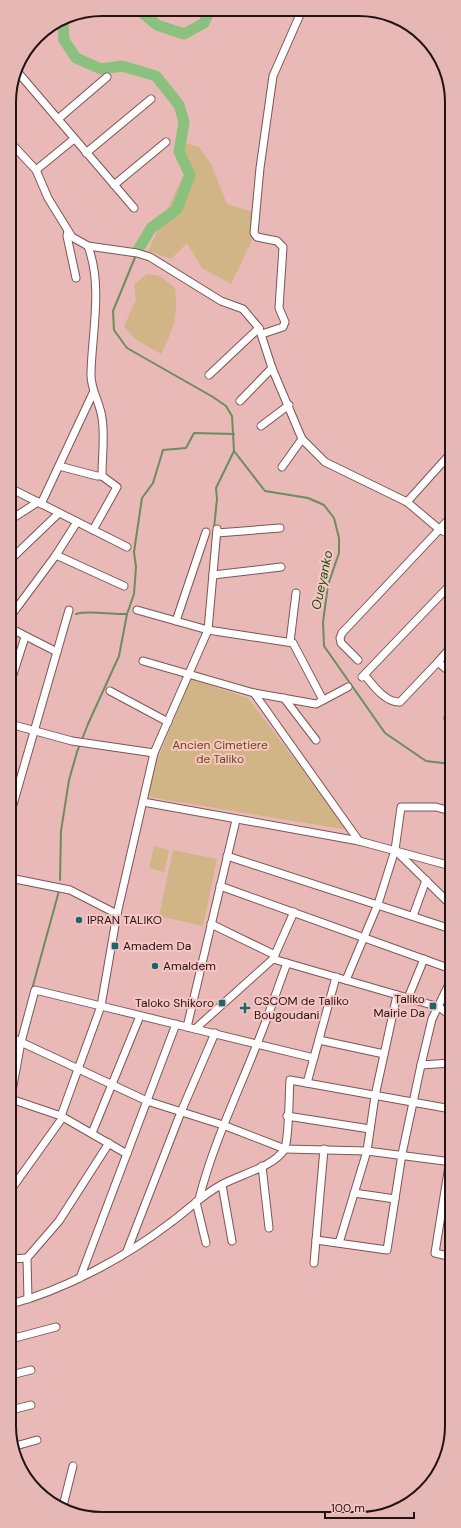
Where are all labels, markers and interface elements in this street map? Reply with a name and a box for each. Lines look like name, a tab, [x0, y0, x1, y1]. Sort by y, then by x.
water label: Oueyanko	[307, 548, 337, 611]
park label: Ancien Cimetiere de Taliko	[172, 737, 268, 767]
place label: IPRAN TALIKO	[87, 912, 162, 928]
marker: IPRAN TALIKO	[74, 915, 84, 925]
place label: Amadem Da	[123, 938, 191, 954]
marker: Amadem Da	[110, 941, 120, 951]
place label: Amaldem	[163, 958, 216, 974]
marker: Amaldem	[150, 961, 160, 971]
place label: Taliko Mairie Da	[373, 991, 425, 1021]
place label: CSCOM de Taliko Bougoudani	[254, 993, 349, 1023]
place label: Taloko Shikoro	[135, 995, 214, 1011]
marker: Taloko Shikoro	[217, 998, 227, 1008]
marker: Taliko Mairie Da	[428, 1001, 438, 1011]
marker: CSCOM de Taliko Bougoudani	[239, 1002, 251, 1014]
scale bar	[325, 1494, 414, 1520]
text: 100 m	[331, 1500, 365, 1516]

